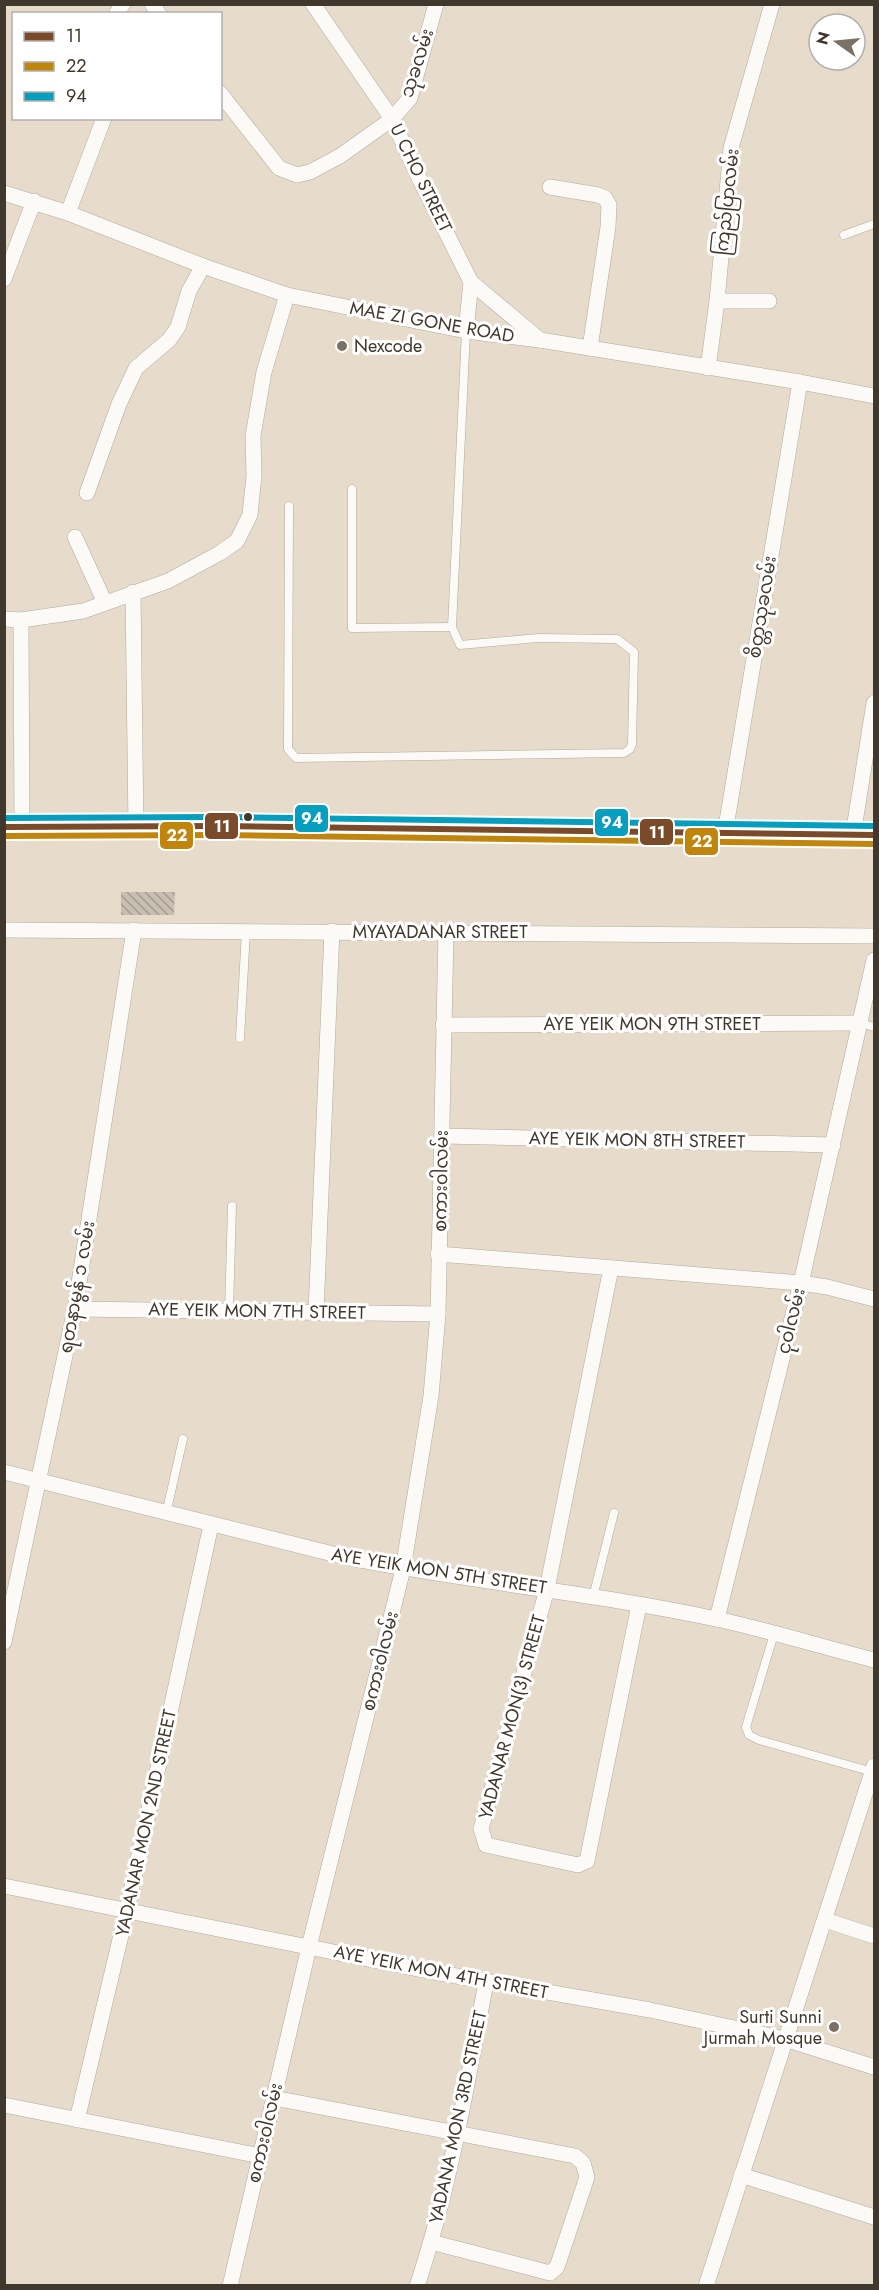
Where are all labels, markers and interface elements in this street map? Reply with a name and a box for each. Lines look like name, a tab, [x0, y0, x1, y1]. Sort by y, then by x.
legend	[12, 12, 222, 120]
north arrow	[807, 12, 867, 72]
text: 11	[66, 23, 82, 49]
street label: သုခလမ်း	[394, 25, 442, 101]
text: N	[810, 29, 836, 47]
text: 22	[66, 53, 86, 79]
text: 94	[66, 83, 87, 109]
street label: U CHO STREET	[383, 119, 459, 237]
street label: ကြည်ပြာလမ်း	[708, 147, 748, 257]
street label: MAE ZI GONE ROAD	[348, 295, 516, 349]
place label: Nexcode	[354, 333, 422, 359]
marker: Nexcode	[335, 339, 349, 353]
street label: စိတ္တသုခလမ်း	[740, 554, 785, 660]
line badge: 94	[294, 804, 329, 833]
text: 94	[301, 807, 323, 830]
line badge: 94	[594, 808, 629, 837]
unlabelled marker	[242, 811, 254, 823]
text: 94	[601, 811, 623, 834]
line badge: 11	[204, 812, 239, 840]
text: 11	[214, 815, 230, 838]
line badge: 11	[639, 818, 674, 846]
line badge: 22	[159, 821, 194, 850]
text: 11	[649, 821, 665, 844]
text: 22	[167, 824, 188, 847]
line badge: 22	[684, 827, 719, 856]
text: 22	[692, 830, 713, 853]
street label: MYAYADANAR STREET	[352, 919, 528, 945]
street label: AYE YEIK MON 9TH STREET	[543, 1011, 761, 1037]
street label: AYE YEIK MON 8TH STREET	[529, 1125, 746, 1155]
street label: စကား၀ါလမ်း	[427, 1130, 455, 1232]
street label: ရတနာမွန် ၁ လမ်း	[53, 1219, 103, 1356]
street label: ငုဝါလမ်း	[770, 1285, 814, 1357]
street label: AYE YEIK MON 7TH STREET	[148, 1296, 367, 1326]
street label: AYE YEIK MON 5TH STREET	[330, 1541, 549, 1601]
street label: စကား၀ါလမ်း	[355, 1608, 405, 1714]
street label: YADANAR MON(3) STREET	[472, 1611, 552, 1822]
street label: YADANAR MON 2ND STREET	[109, 1706, 183, 1939]
street label: AYE YEIK MON 4TH STREET	[332, 1938, 551, 2006]
place label: Surti Sunni Jurmah Mosque	[702, 2004, 822, 2051]
street label: YADANA MON 3RD STREET	[423, 2007, 493, 2226]
marker: Surti Sunni Jurmah Mosque	[827, 2020, 841, 2034]
street label: စကား၀ါလမ်း	[241, 2080, 289, 2186]

